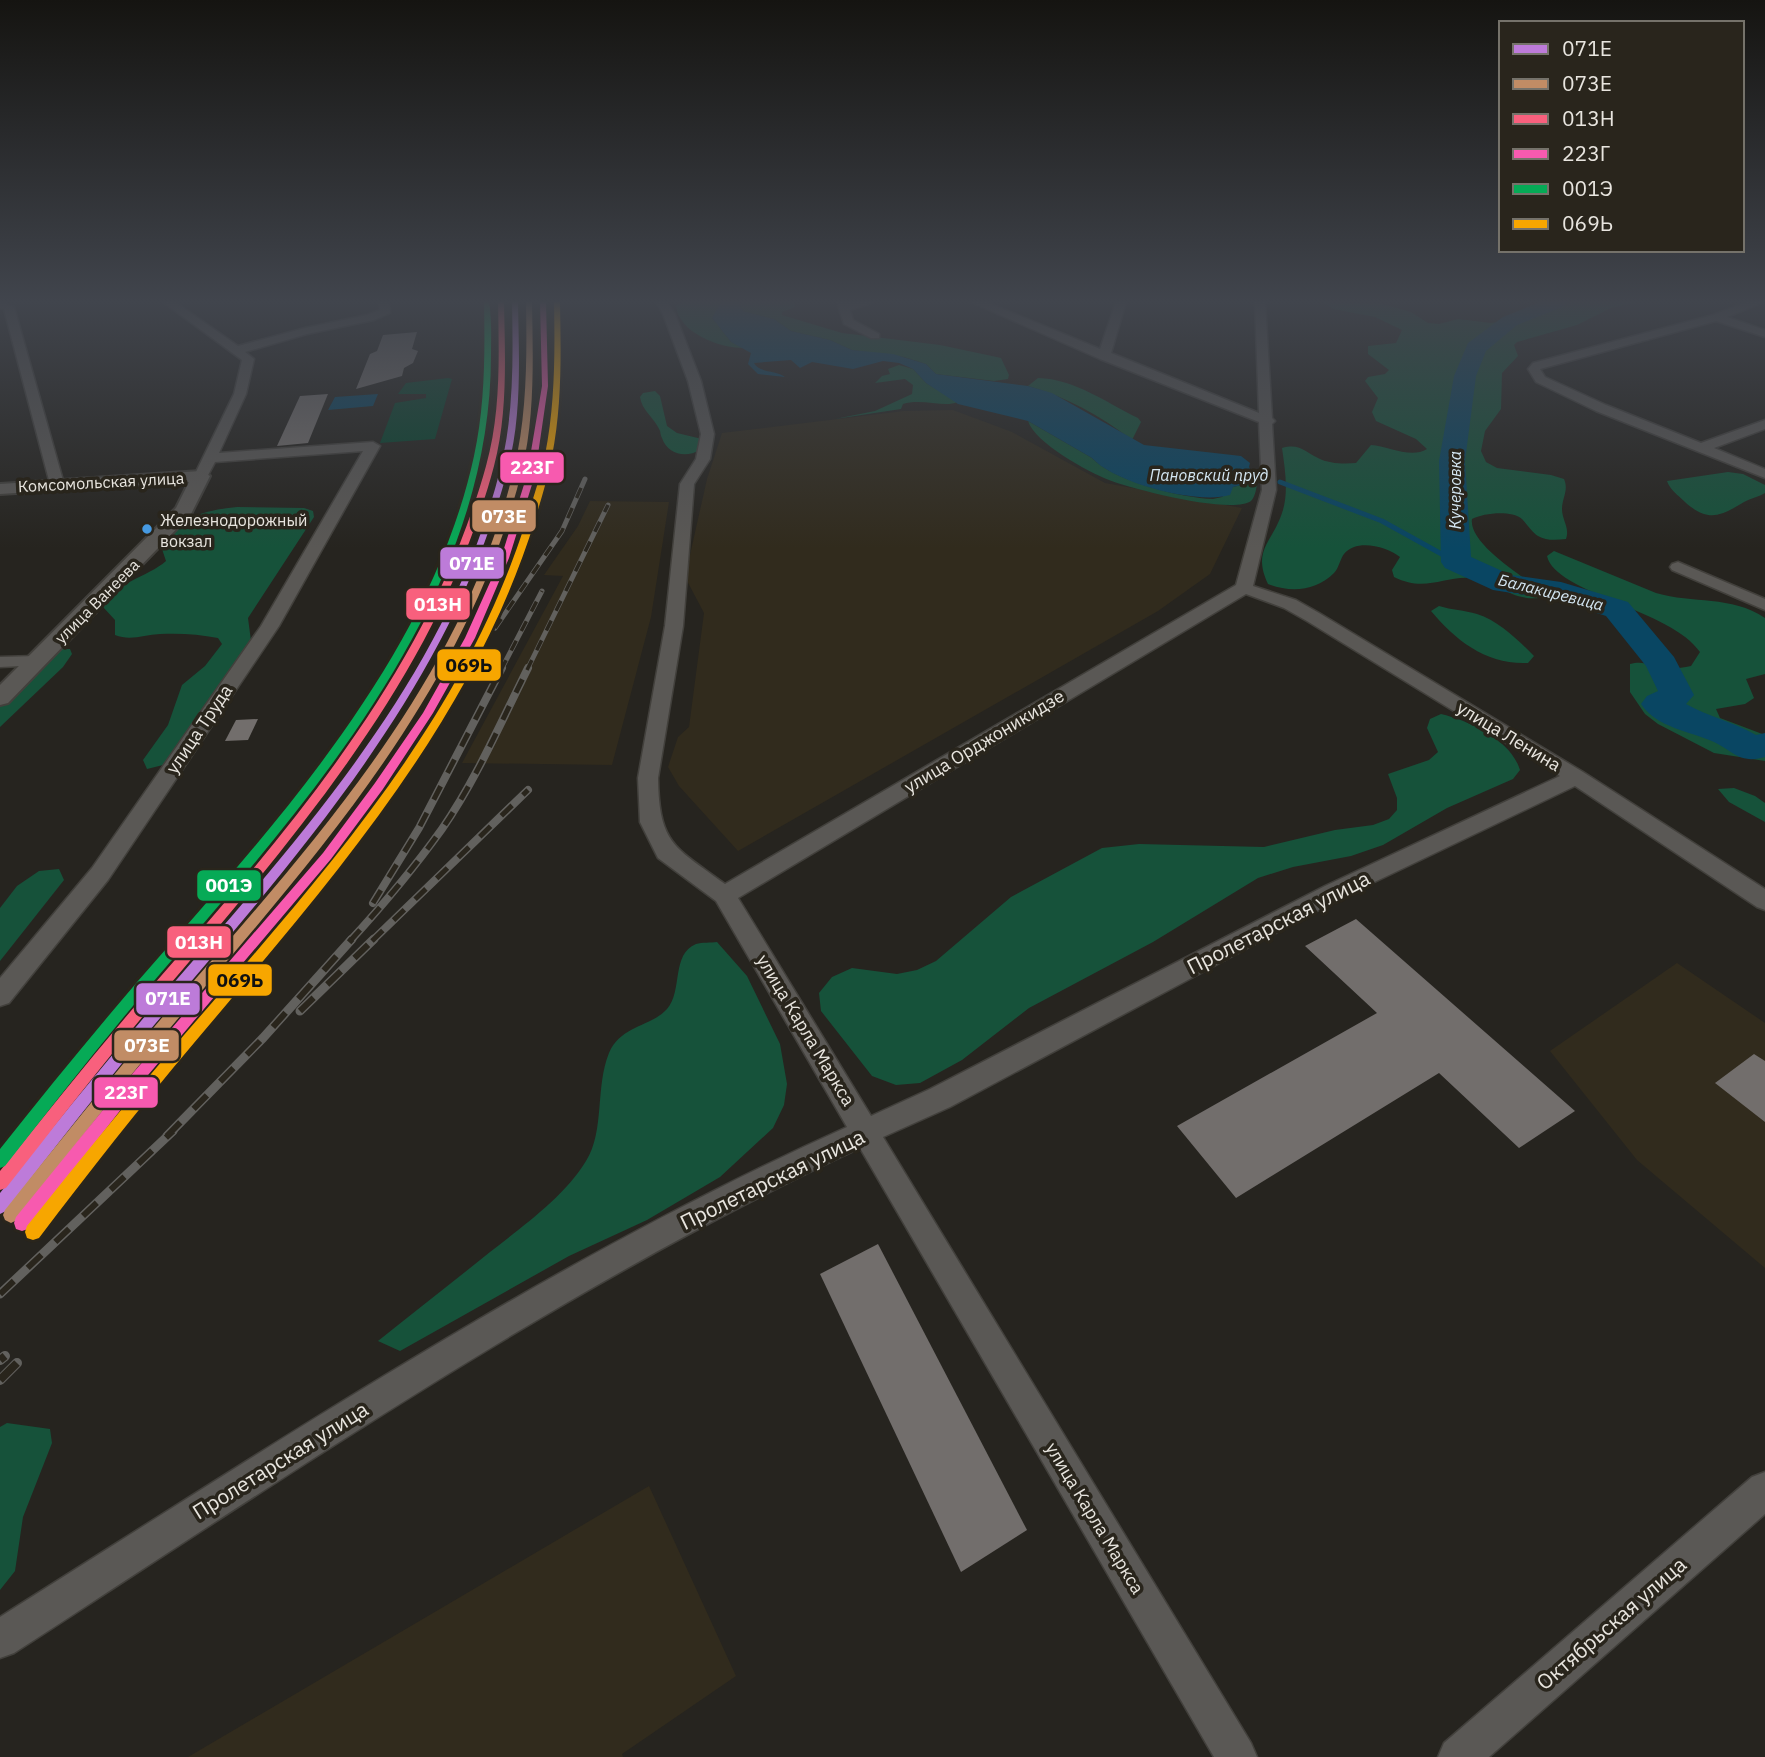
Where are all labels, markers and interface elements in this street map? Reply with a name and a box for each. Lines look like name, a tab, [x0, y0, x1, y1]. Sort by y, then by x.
legend	[1499, 21, 1744, 252]
text: 071Е	[1562, 34, 1612, 62]
text: 073Е	[1562, 69, 1612, 97]
text: 013Н	[1562, 104, 1615, 132]
text: 223Г	[1562, 139, 1610, 167]
text: 001Э	[1562, 174, 1613, 202]
text: 069Ь	[1562, 209, 1613, 237]
line badge: 223Г	[499, 451, 565, 484]
water label: Кучеровка	[1445, 451, 1465, 529]
text: 223Г	[510, 455, 554, 479]
water label: Пановский пруд	[1150, 465, 1269, 485]
street label: Комсомольская улица	[17, 468, 185, 496]
line badge: 073Е	[471, 499, 537, 533]
text: 073Е	[481, 504, 527, 528]
place label: Железнодорожный вокзал	[160, 510, 307, 551]
marker: Железнодорожный вокзал	[140, 522, 154, 536]
line badge: 071Е	[439, 546, 505, 580]
text: 071Е	[449, 551, 495, 575]
street label: улица Ванеева	[51, 554, 144, 647]
water label: Балакиревица	[1496, 569, 1606, 615]
line badge: 013Н	[405, 587, 471, 621]
text: 013Н	[414, 592, 462, 616]
line badge: 069Ь	[436, 648, 502, 682]
text: 069Ь	[446, 653, 492, 677]
street label: улица Труда	[161, 680, 238, 778]
street label: улица Орджоникидзе	[900, 684, 1068, 798]
street label: улица Ленина	[1453, 696, 1566, 776]
street label: Пролетарская улица	[1182, 864, 1374, 980]
line badge: 001Э	[196, 869, 262, 902]
text: 001Э	[206, 873, 252, 897]
line badge: 013Н	[166, 925, 232, 959]
text: 013Н	[175, 930, 223, 954]
street label: улица Карла Маркса	[752, 950, 861, 1110]
line badge: 069Ь	[207, 963, 273, 997]
text: 069Ь	[217, 968, 263, 992]
line badge: 071Е	[135, 982, 201, 1016]
text: 071Е	[145, 986, 191, 1010]
line badge: 073Е	[113, 1029, 180, 1062]
text: 073Е	[124, 1033, 170, 1057]
line badge: 223Г	[93, 1076, 159, 1109]
text: 223Г	[104, 1080, 148, 1104]
street label: Пролетарская улица	[675, 1122, 869, 1236]
street label: Пролетарская улица	[187, 1395, 373, 1525]
street label: улица Карла Маркса	[1041, 1438, 1150, 1598]
street label: Октябрьская улица	[1530, 1550, 1692, 1696]

